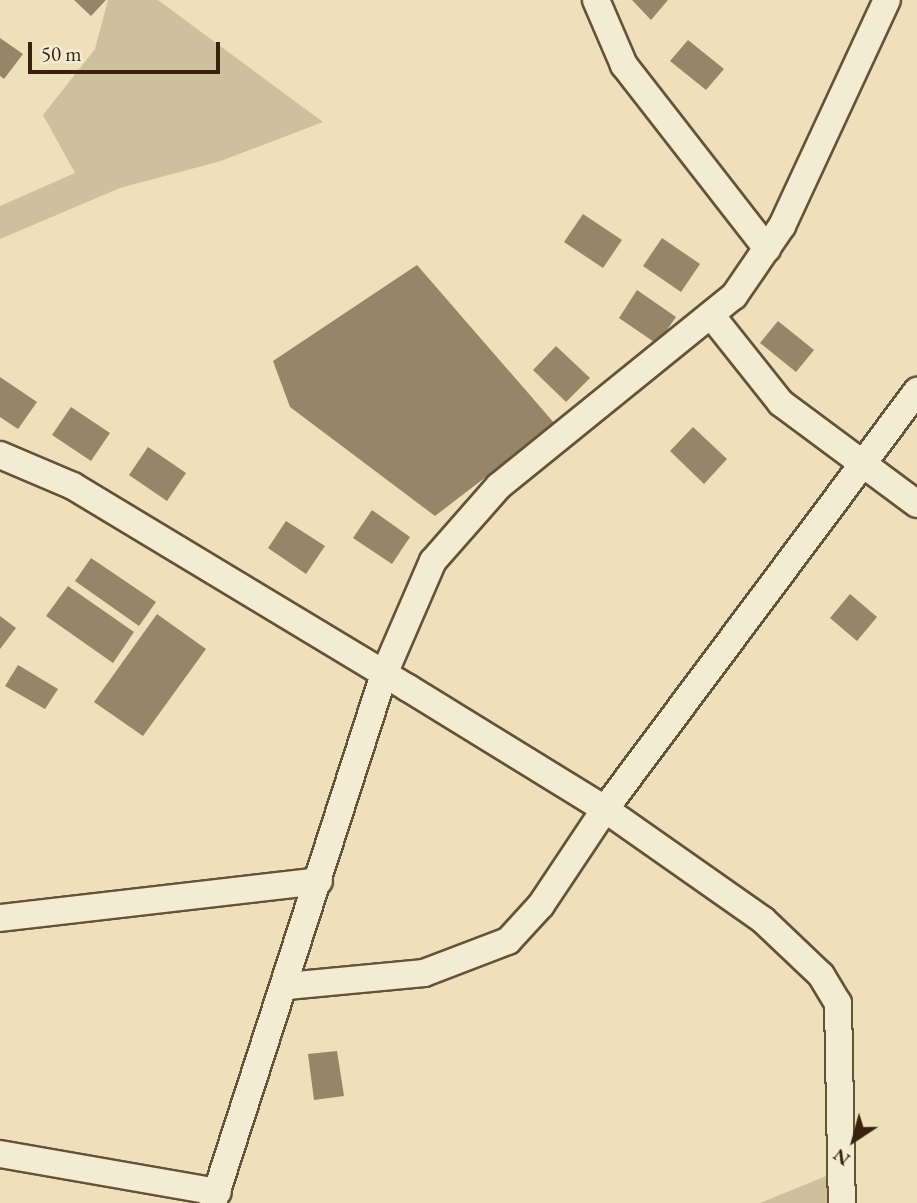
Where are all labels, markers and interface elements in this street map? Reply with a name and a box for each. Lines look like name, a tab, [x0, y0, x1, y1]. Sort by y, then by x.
scale bar	[32, 28, 224, 72]
text: 50 m	[41, 40, 82, 67]
north arrow	[819, 1105, 889, 1175]
text: N	[828, 1143, 855, 1172]

